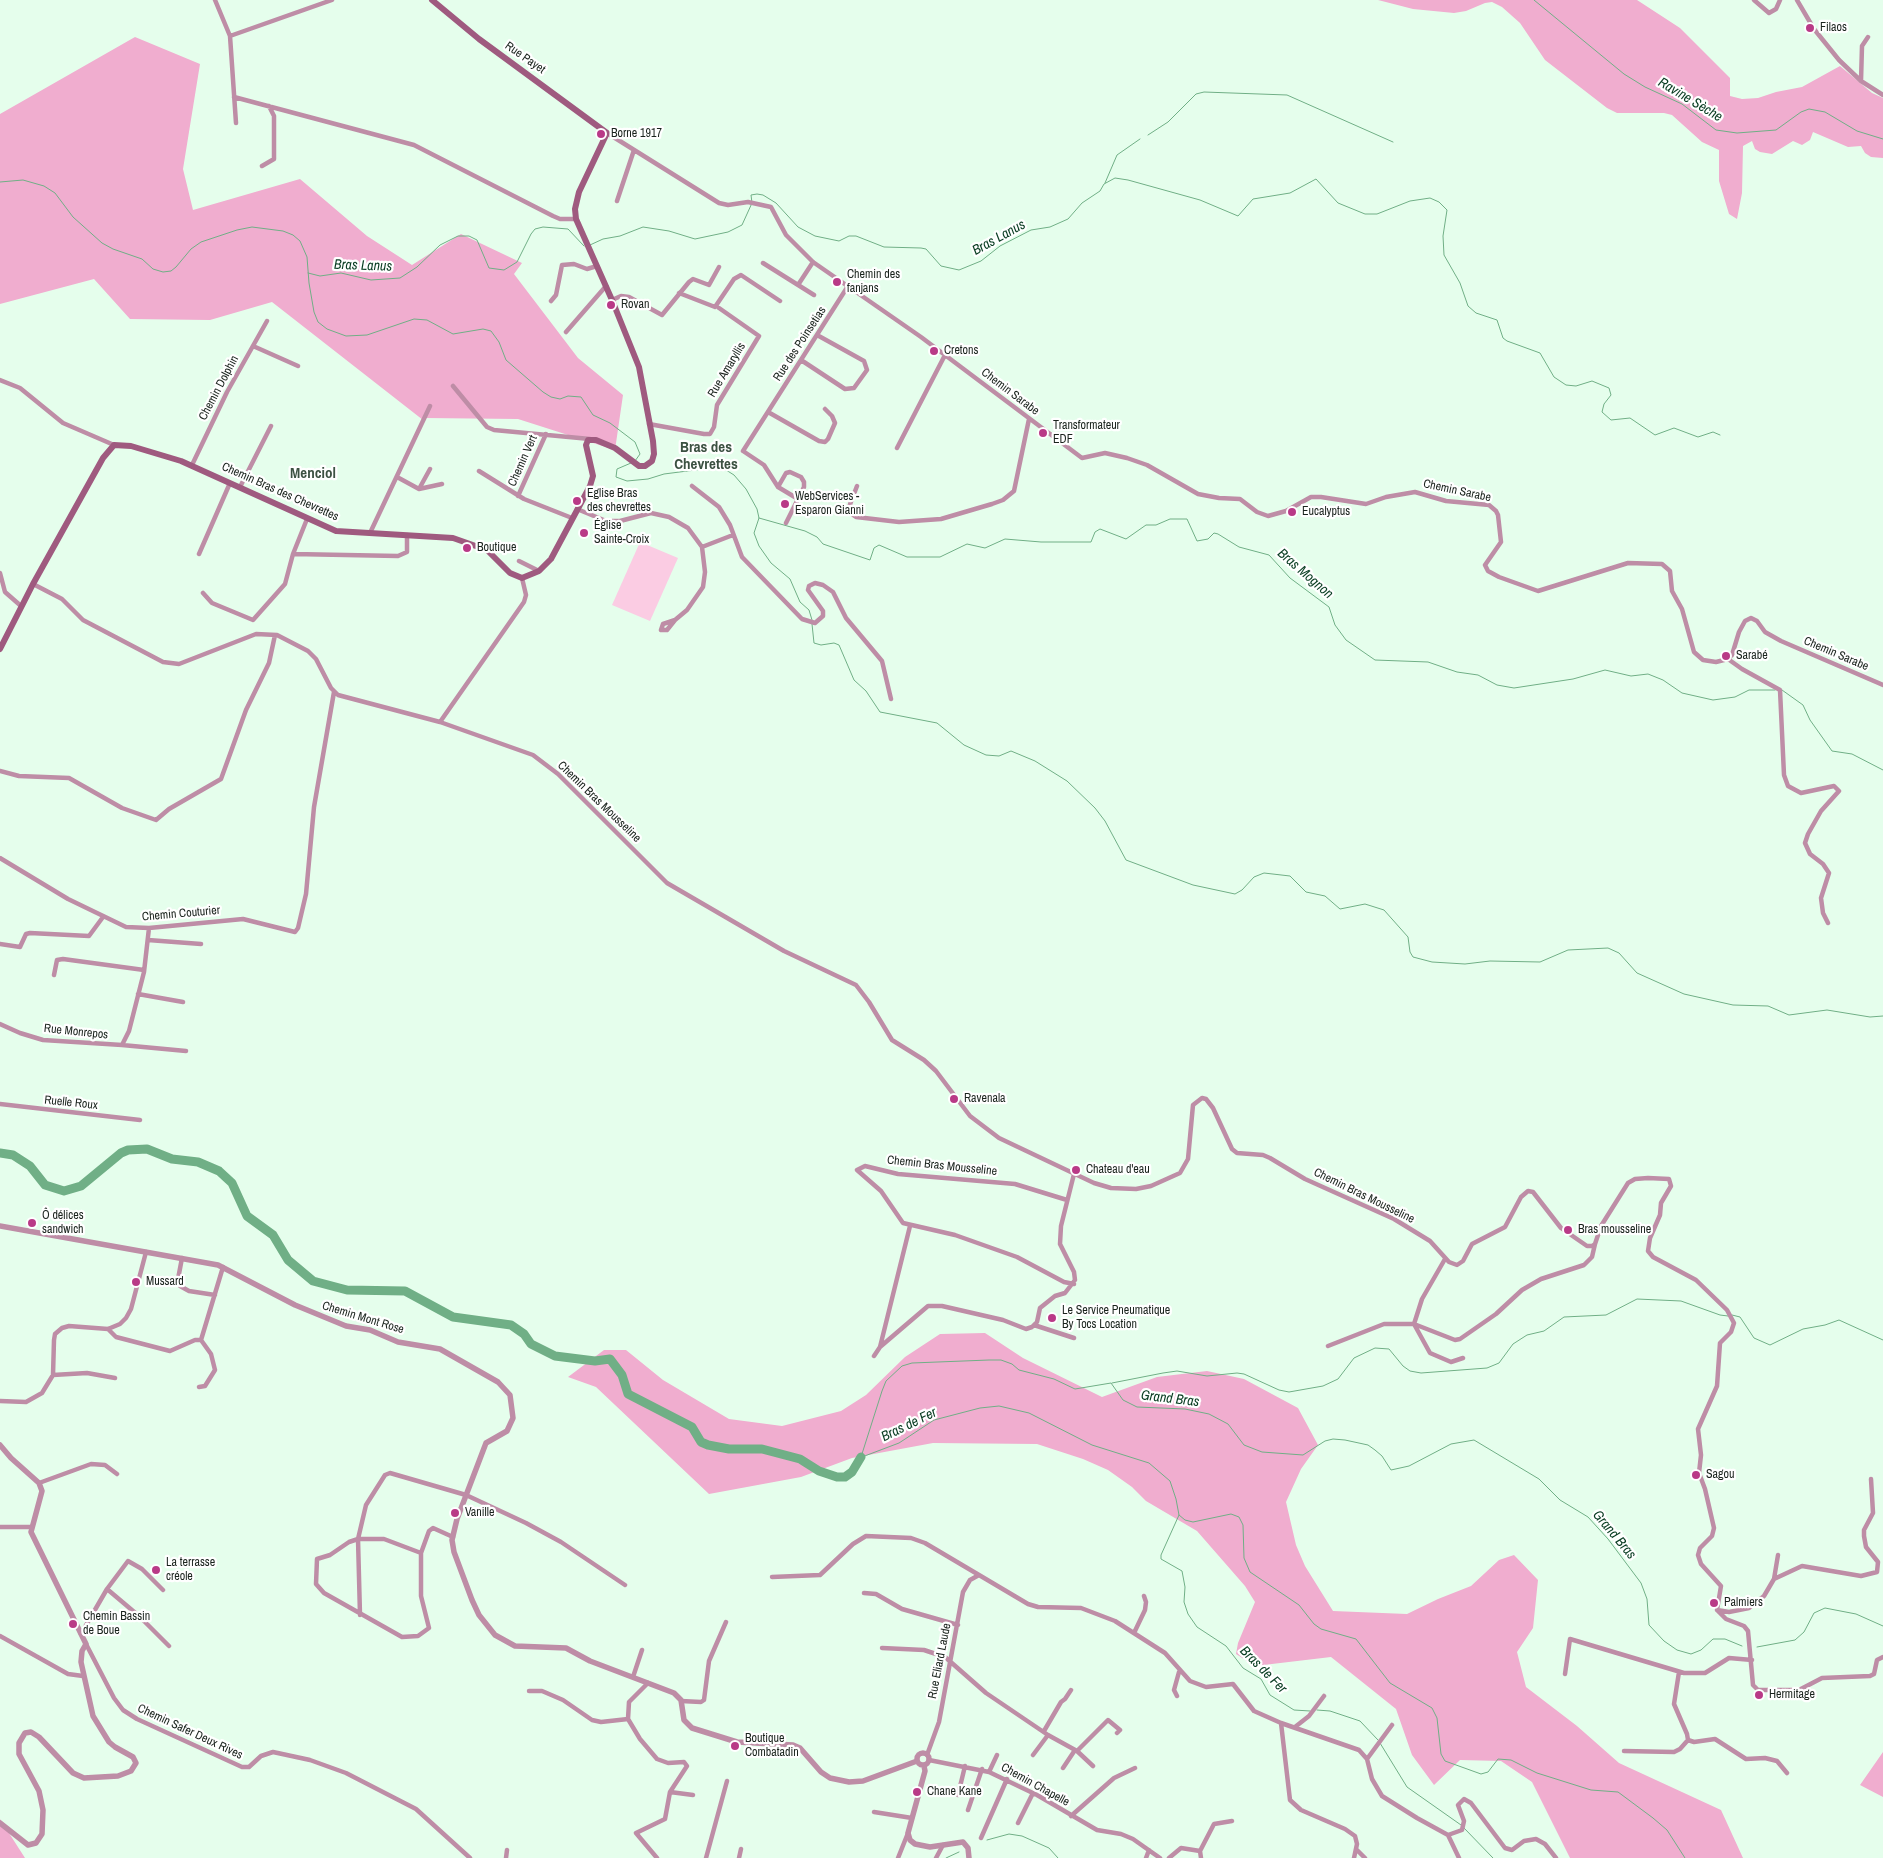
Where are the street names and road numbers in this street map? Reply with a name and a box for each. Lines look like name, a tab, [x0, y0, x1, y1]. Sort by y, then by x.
street label: Rue Payet	[502, 39, 548, 77]
street label: Rue des Poinsetias	[771, 304, 829, 384]
street label: Rue Amaryllis	[705, 340, 749, 400]
street label: Chemin Dolphin	[196, 353, 242, 423]
street label: Chemin Sarabe	[978, 366, 1042, 418]
street label: Chemin Vert	[505, 433, 541, 489]
street label: Chemin Bras des Chevrettes	[219, 460, 341, 524]
street label: Chemin Sarabe	[1422, 477, 1492, 505]
street label: Chemin Sarabe	[1801, 634, 1871, 674]
street label: Chemin Bras Mousseline	[554, 758, 644, 846]
street label: Chemin Couturier	[141, 903, 221, 925]
street label: Rue Monrepos	[43, 1021, 109, 1043]
street label: Ruelle Roux	[44, 1093, 98, 1113]
street label: Chemin Bras Mousseline	[886, 1153, 998, 1179]
street label: Chemin Bras Mousseline	[1311, 1165, 1417, 1227]
street label: Chemin Mont Rose	[320, 1299, 406, 1337]
street label: Rue Eliard Laude	[926, 1622, 954, 1700]
street label: Chemin Safer Deux Rives	[135, 1701, 245, 1763]
street label: Chemin Chapelle	[998, 1760, 1072, 1810]

